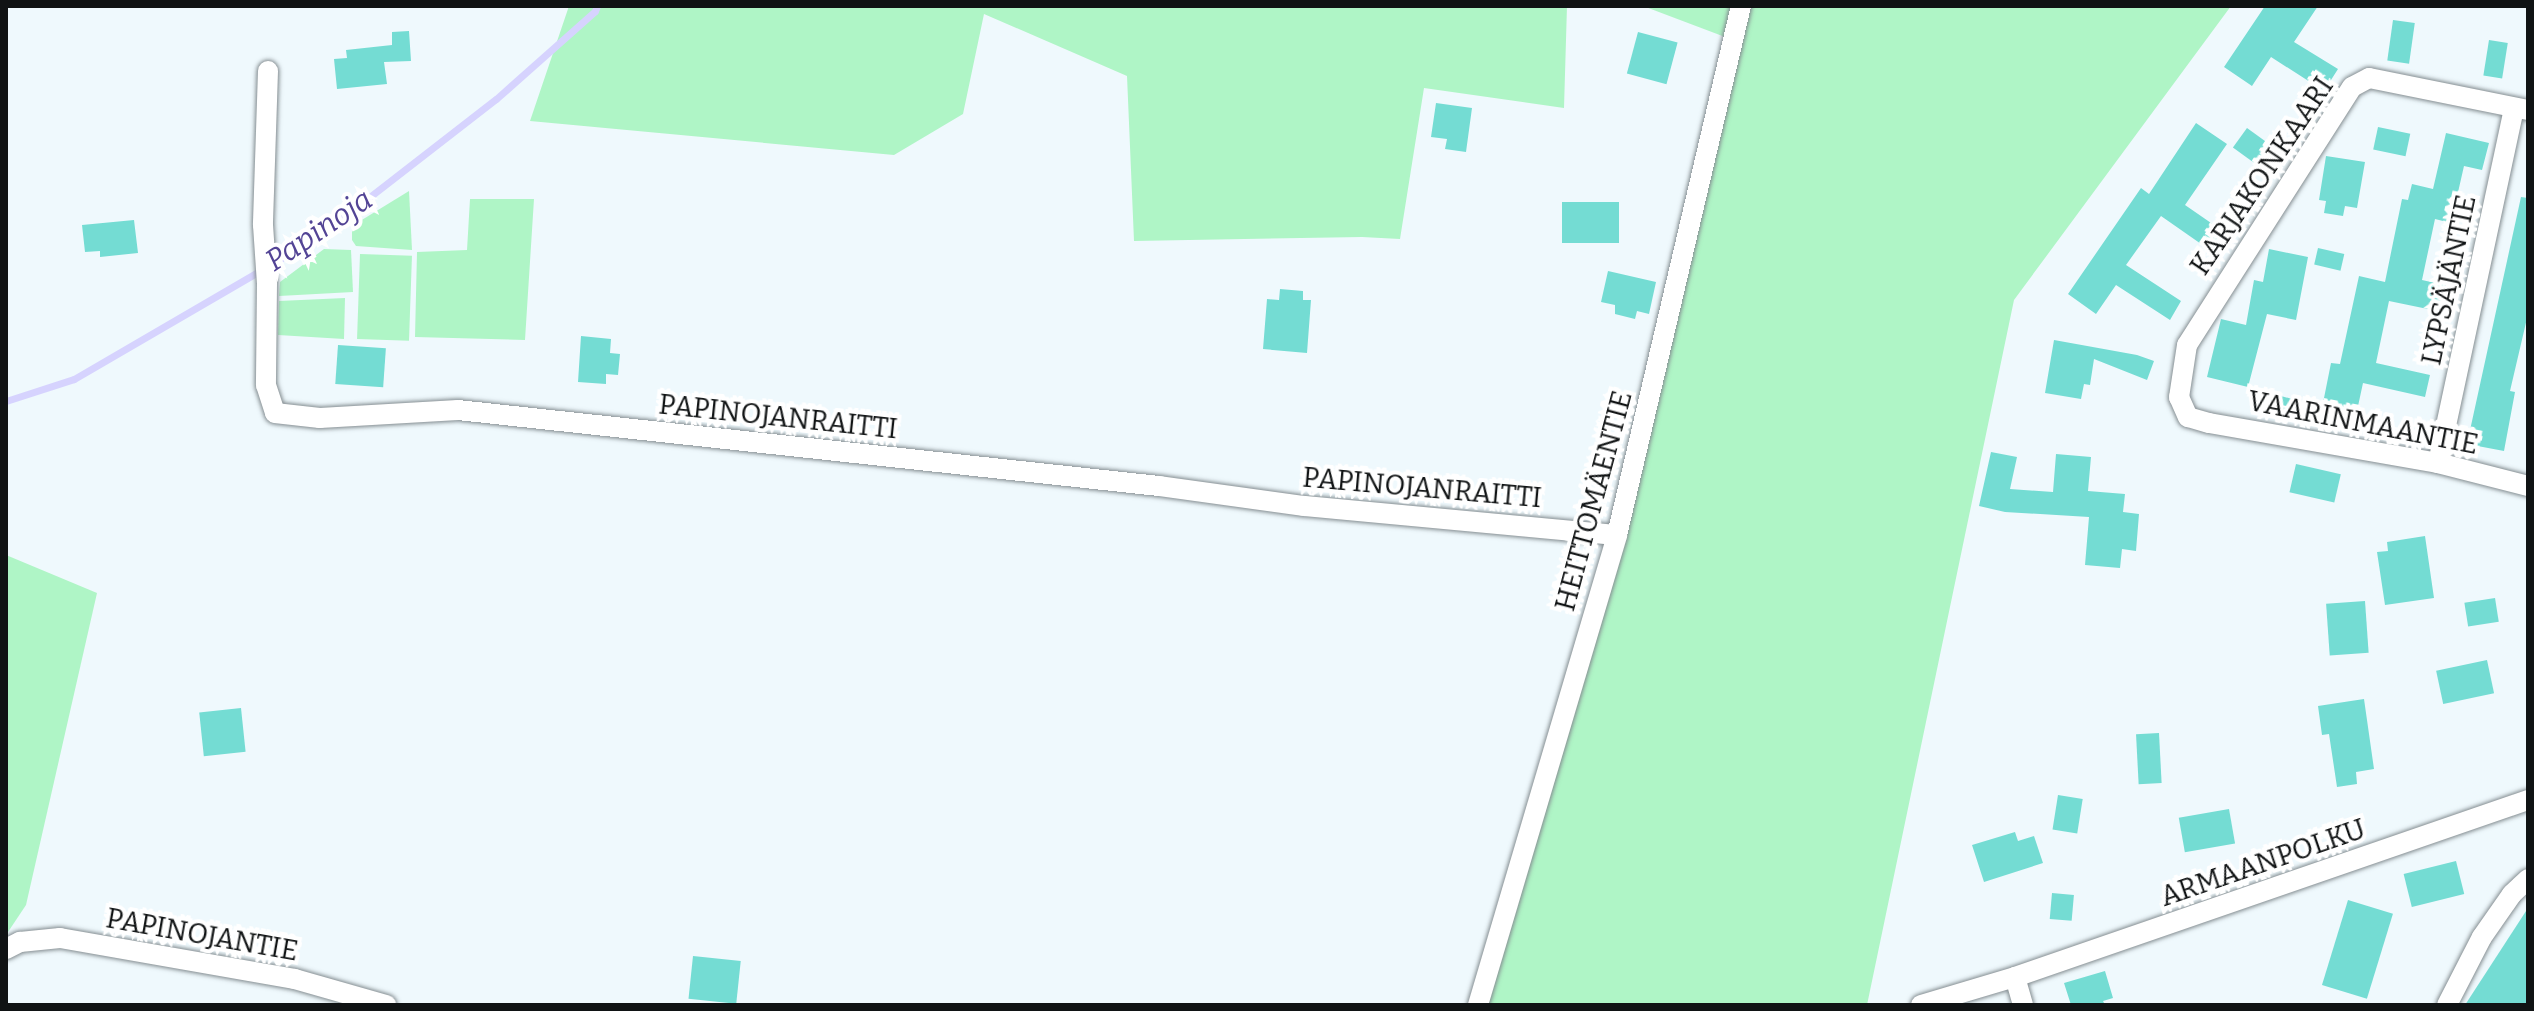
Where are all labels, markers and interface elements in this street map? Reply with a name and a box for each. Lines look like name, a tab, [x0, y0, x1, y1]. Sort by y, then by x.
street label: KARJAKONKAARI	[2183, 71, 2341, 281]
water label: Papinoja	[259, 181, 379, 279]
street label: LYPSÄJÄNTIE	[2415, 192, 2483, 368]
street label: VAARINMAANTIE	[2245, 384, 2481, 462]
street label: HEITTOMÄENTIE	[1548, 387, 1640, 615]
street label: PAPINOJANRAITTI	[657, 388, 899, 446]
street label: PAPINOJANRAITTI	[1301, 461, 1543, 515]
street label: ARMAANPOLKU	[2156, 812, 2370, 914]
street label: PAPINOJANTIE	[103, 902, 301, 968]

